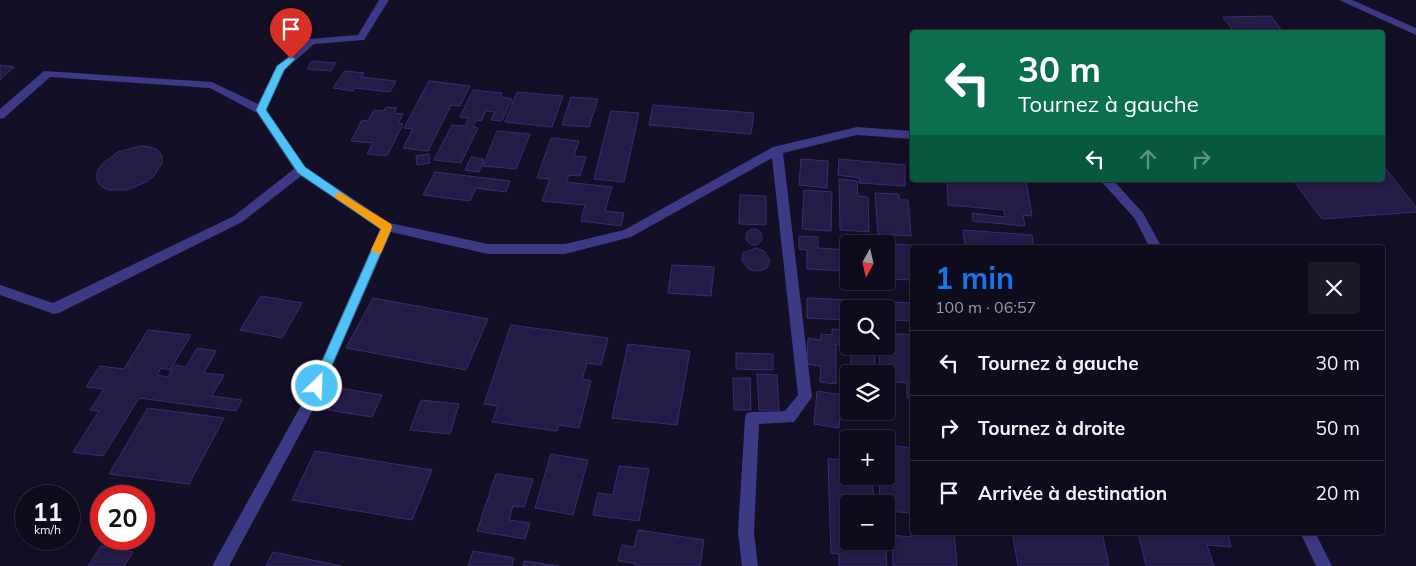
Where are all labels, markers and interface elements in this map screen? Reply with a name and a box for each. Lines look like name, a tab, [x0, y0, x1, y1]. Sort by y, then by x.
pin	[270, 8, 312, 59]
icon: arrive	[277, 15, 305, 43]
text: 30 m	[1018, 47, 1101, 91]
icon: left	[935, 50, 1000, 115]
text: Tournez à gauche	[1018, 90, 1199, 118]
icon: left	[1081, 145, 1109, 173]
icon: ahead	[1134, 145, 1162, 173]
icon: right	[1187, 145, 1215, 173]
north arrow	[840, 235, 895, 290]
map controls	[840, 235, 895, 550]
text: 1 min	[935, 259, 1014, 297]
button: close	[1308, 262, 1360, 314]
text: 100 m · 06:57	[935, 297, 1036, 317]
button: search	[840, 300, 895, 355]
icon: left	[935, 349, 963, 377]
text: Tournez à gauche	[978, 351, 1139, 375]
text: 30 m	[1316, 351, 1360, 375]
position arrow	[290, 359, 342, 411]
button: layers	[840, 365, 895, 420]
icon: right	[935, 414, 963, 442]
text: Tournez à droite	[978, 416, 1125, 440]
text: 50 m	[1316, 416, 1360, 440]
button: +	[840, 430, 895, 485]
icon: arrive	[935, 479, 963, 507]
text: Arrivée à destination	[978, 481, 1167, 505]
text: 20 m	[1316, 481, 1360, 505]
speed limit sign: 20	[90, 485, 155, 550]
button: −	[840, 495, 895, 550]
text: 11	[32, 496, 63, 527]
text: km/h	[34, 522, 61, 537]

